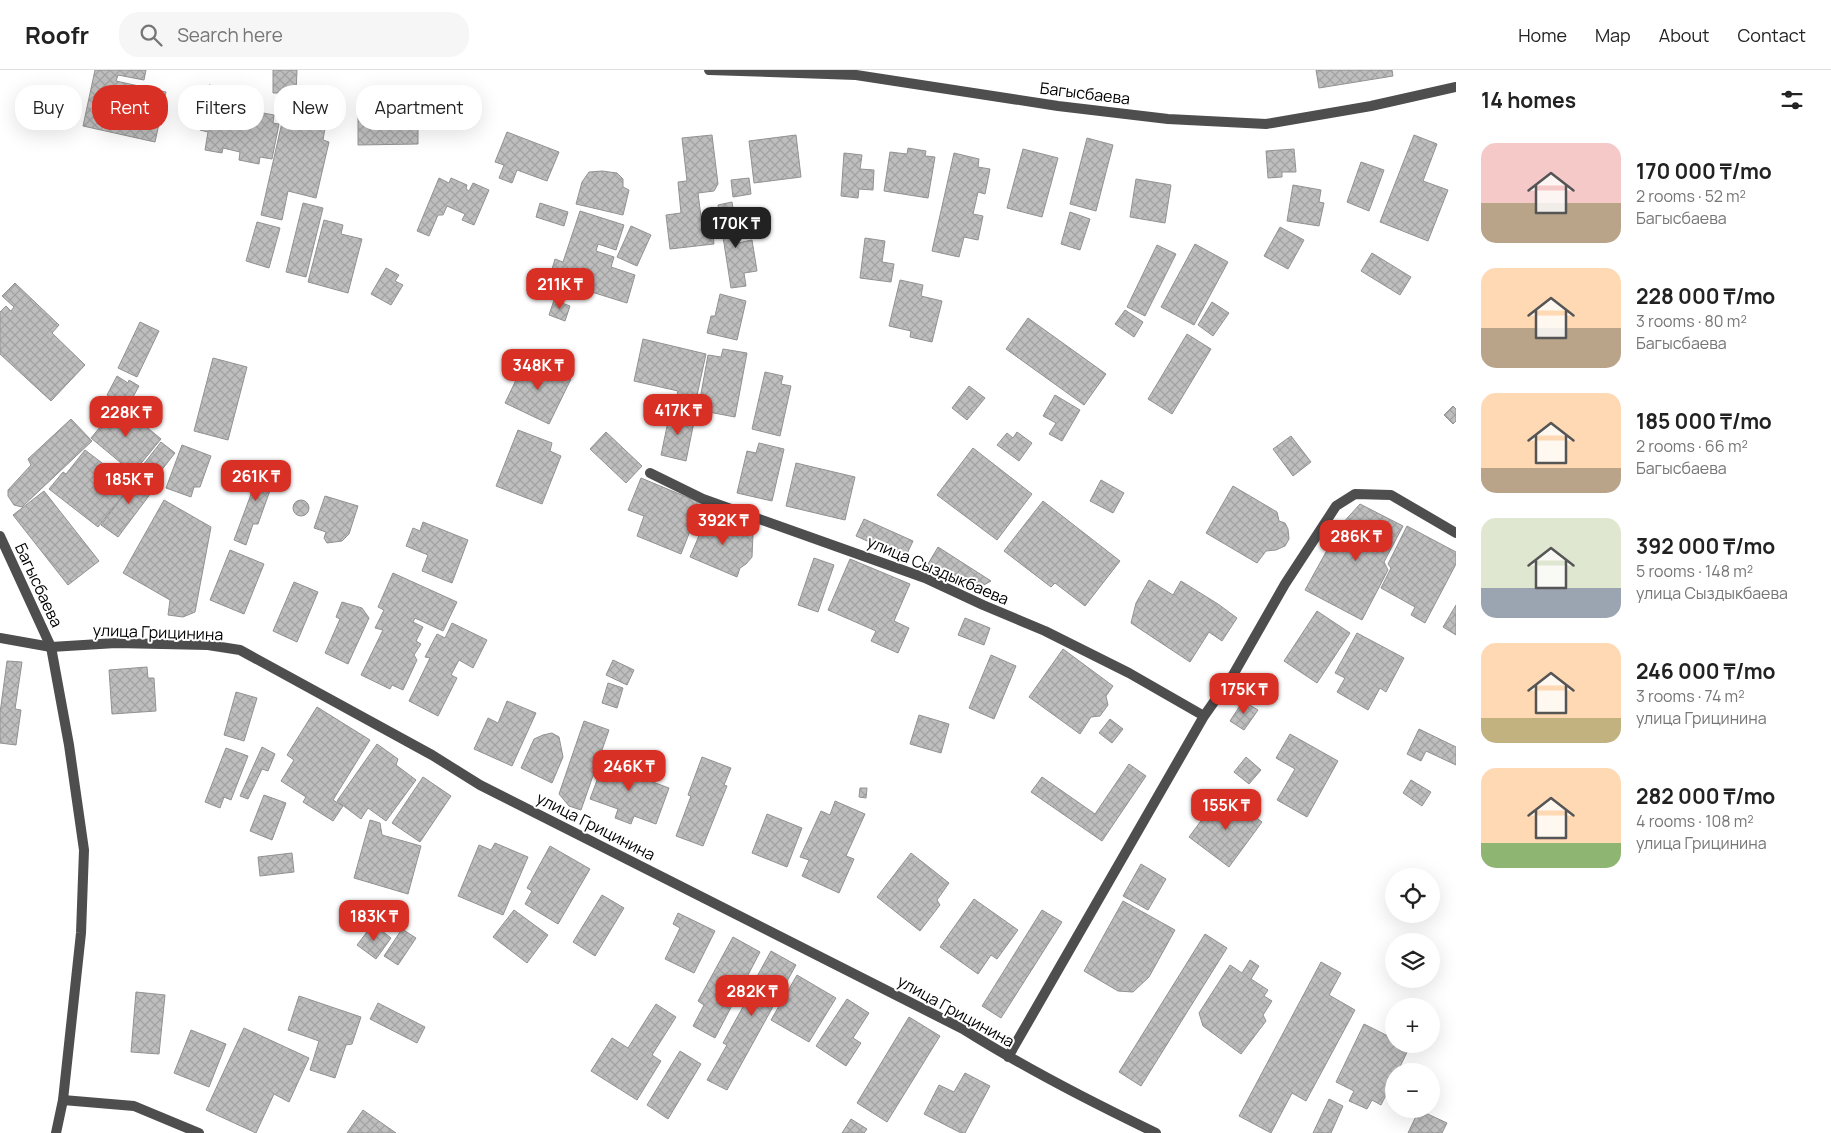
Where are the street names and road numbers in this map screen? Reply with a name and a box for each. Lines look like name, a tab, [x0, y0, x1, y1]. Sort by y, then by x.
street label: Багысбаева	[1039, 77, 1131, 109]
street label: улица Сыздыкбаева	[864, 530, 1012, 610]
street label: Багысбаева	[10, 539, 68, 631]
street label: улица Грицинина	[92, 619, 224, 645]
street label: улица Грицинина	[533, 787, 659, 865]
street label: улица Грицинина	[894, 970, 1018, 1052]

